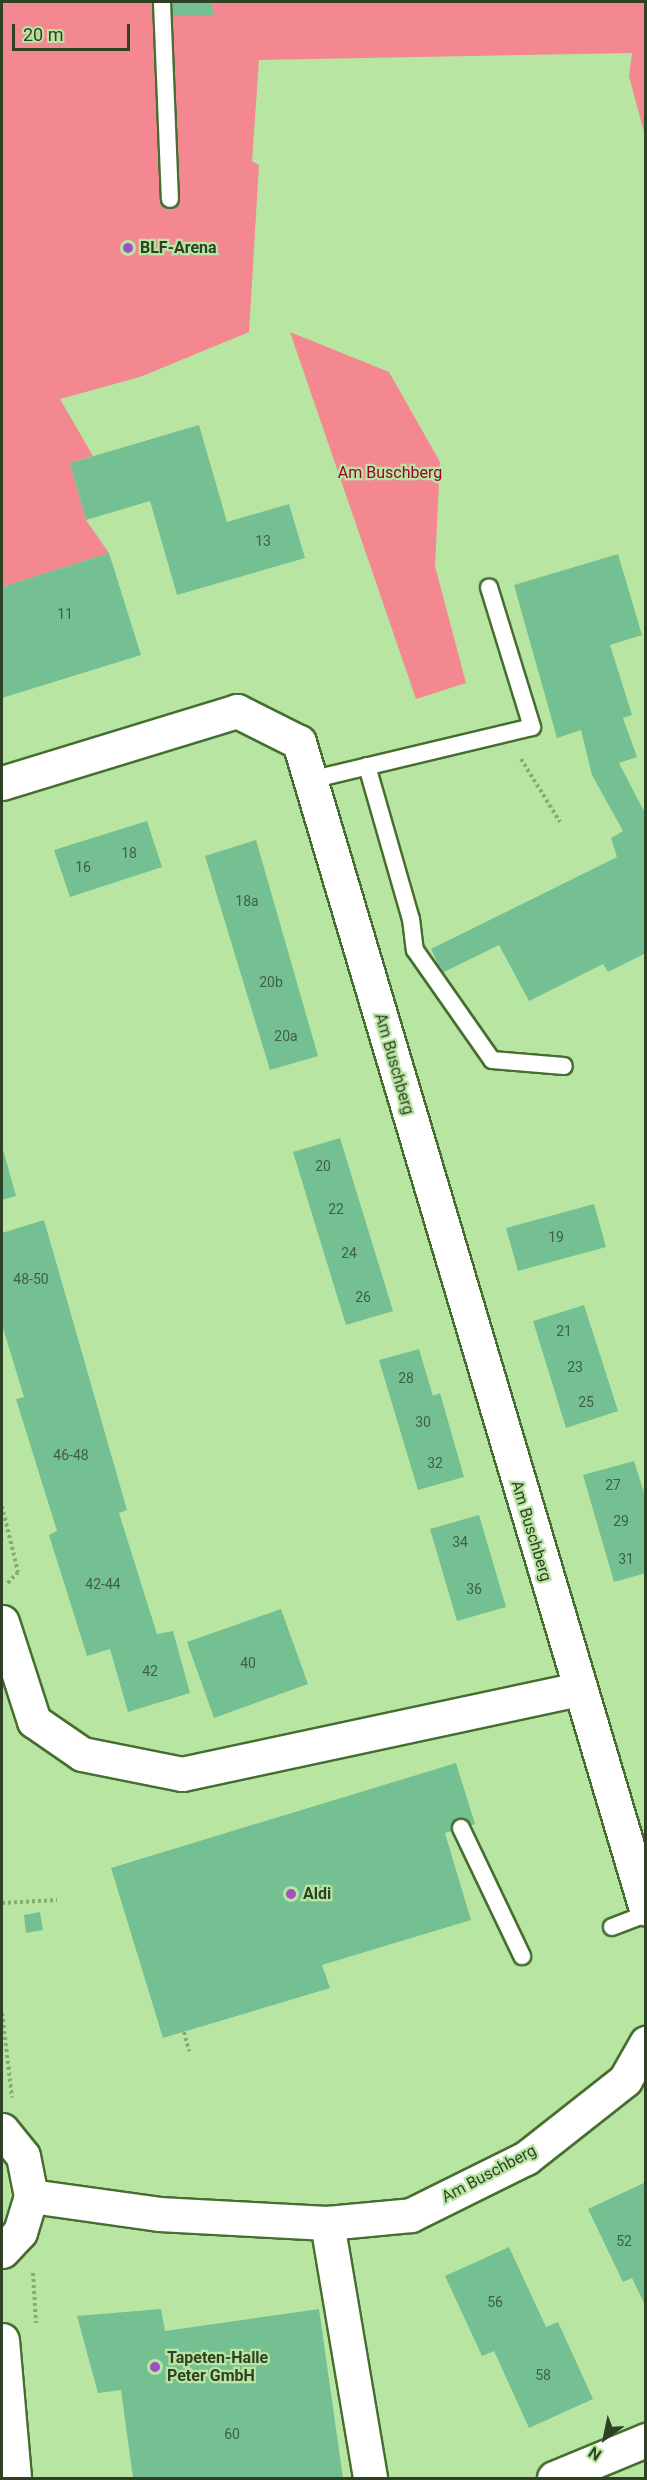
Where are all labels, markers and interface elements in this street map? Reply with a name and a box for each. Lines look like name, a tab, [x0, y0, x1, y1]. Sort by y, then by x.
scale bar	[15, 12, 134, 50]
text: 20 m	[23, 24, 63, 45]
place label: BLF-Arena	[140, 238, 217, 258]
marker: BLF-Arena	[121, 241, 135, 255]
park label: Am Buschberg	[338, 463, 442, 483]
house number: 13	[255, 533, 271, 549]
house number: 11	[57, 606, 73, 622]
house number: 18	[121, 845, 137, 861]
house number: 16	[75, 859, 91, 875]
house number: 18a	[235, 893, 259, 909]
house number: 20b	[259, 974, 283, 990]
street label: Am Buschberg	[370, 1011, 418, 1117]
house number: 20a	[274, 1028, 298, 1044]
house number: 20	[315, 1158, 331, 1174]
house number: 22	[328, 1201, 344, 1217]
house number: 19	[548, 1229, 564, 1245]
house number: 24	[341, 1245, 357, 1261]
house number: 48-50	[13, 1271, 49, 1287]
house number: 26	[355, 1289, 371, 1305]
house number: 21	[556, 1323, 572, 1339]
house number: 23	[567, 1359, 583, 1375]
house number: 28	[398, 1370, 414, 1386]
house number: 25	[578, 1394, 594, 1410]
house number: 30	[415, 1414, 431, 1430]
house number: 46-48	[53, 1447, 89, 1463]
house number: 32	[427, 1455, 443, 1471]
house number: 27	[605, 1477, 621, 1493]
street label: Am Buschberg	[507, 1478, 555, 1584]
house number: 29	[613, 1513, 629, 1529]
house number: 34	[452, 1534, 468, 1550]
house number: 31	[618, 1551, 634, 1567]
house number: 42-44	[85, 1576, 121, 1592]
house number: 36	[466, 1581, 482, 1597]
house number: 40	[240, 1655, 256, 1671]
house number: 42	[142, 1663, 158, 1679]
place label: Aldi	[303, 1884, 331, 1904]
marker: Aldi	[284, 1887, 298, 1901]
street label: Am Buschberg	[438, 2141, 540, 2207]
house number: 52	[616, 2233, 632, 2249]
house number: 56	[487, 2294, 503, 2310]
place label: Tapeten-Halle Peter GmbH	[167, 2348, 268, 2386]
marker: Tapeten-Halle Peter GmbH	[148, 2360, 162, 2374]
house number: 58	[535, 2367, 551, 2383]
north arrow	[575, 2408, 635, 2468]
house number: 60	[224, 2426, 240, 2442]
text: N	[585, 2442, 605, 2465]

